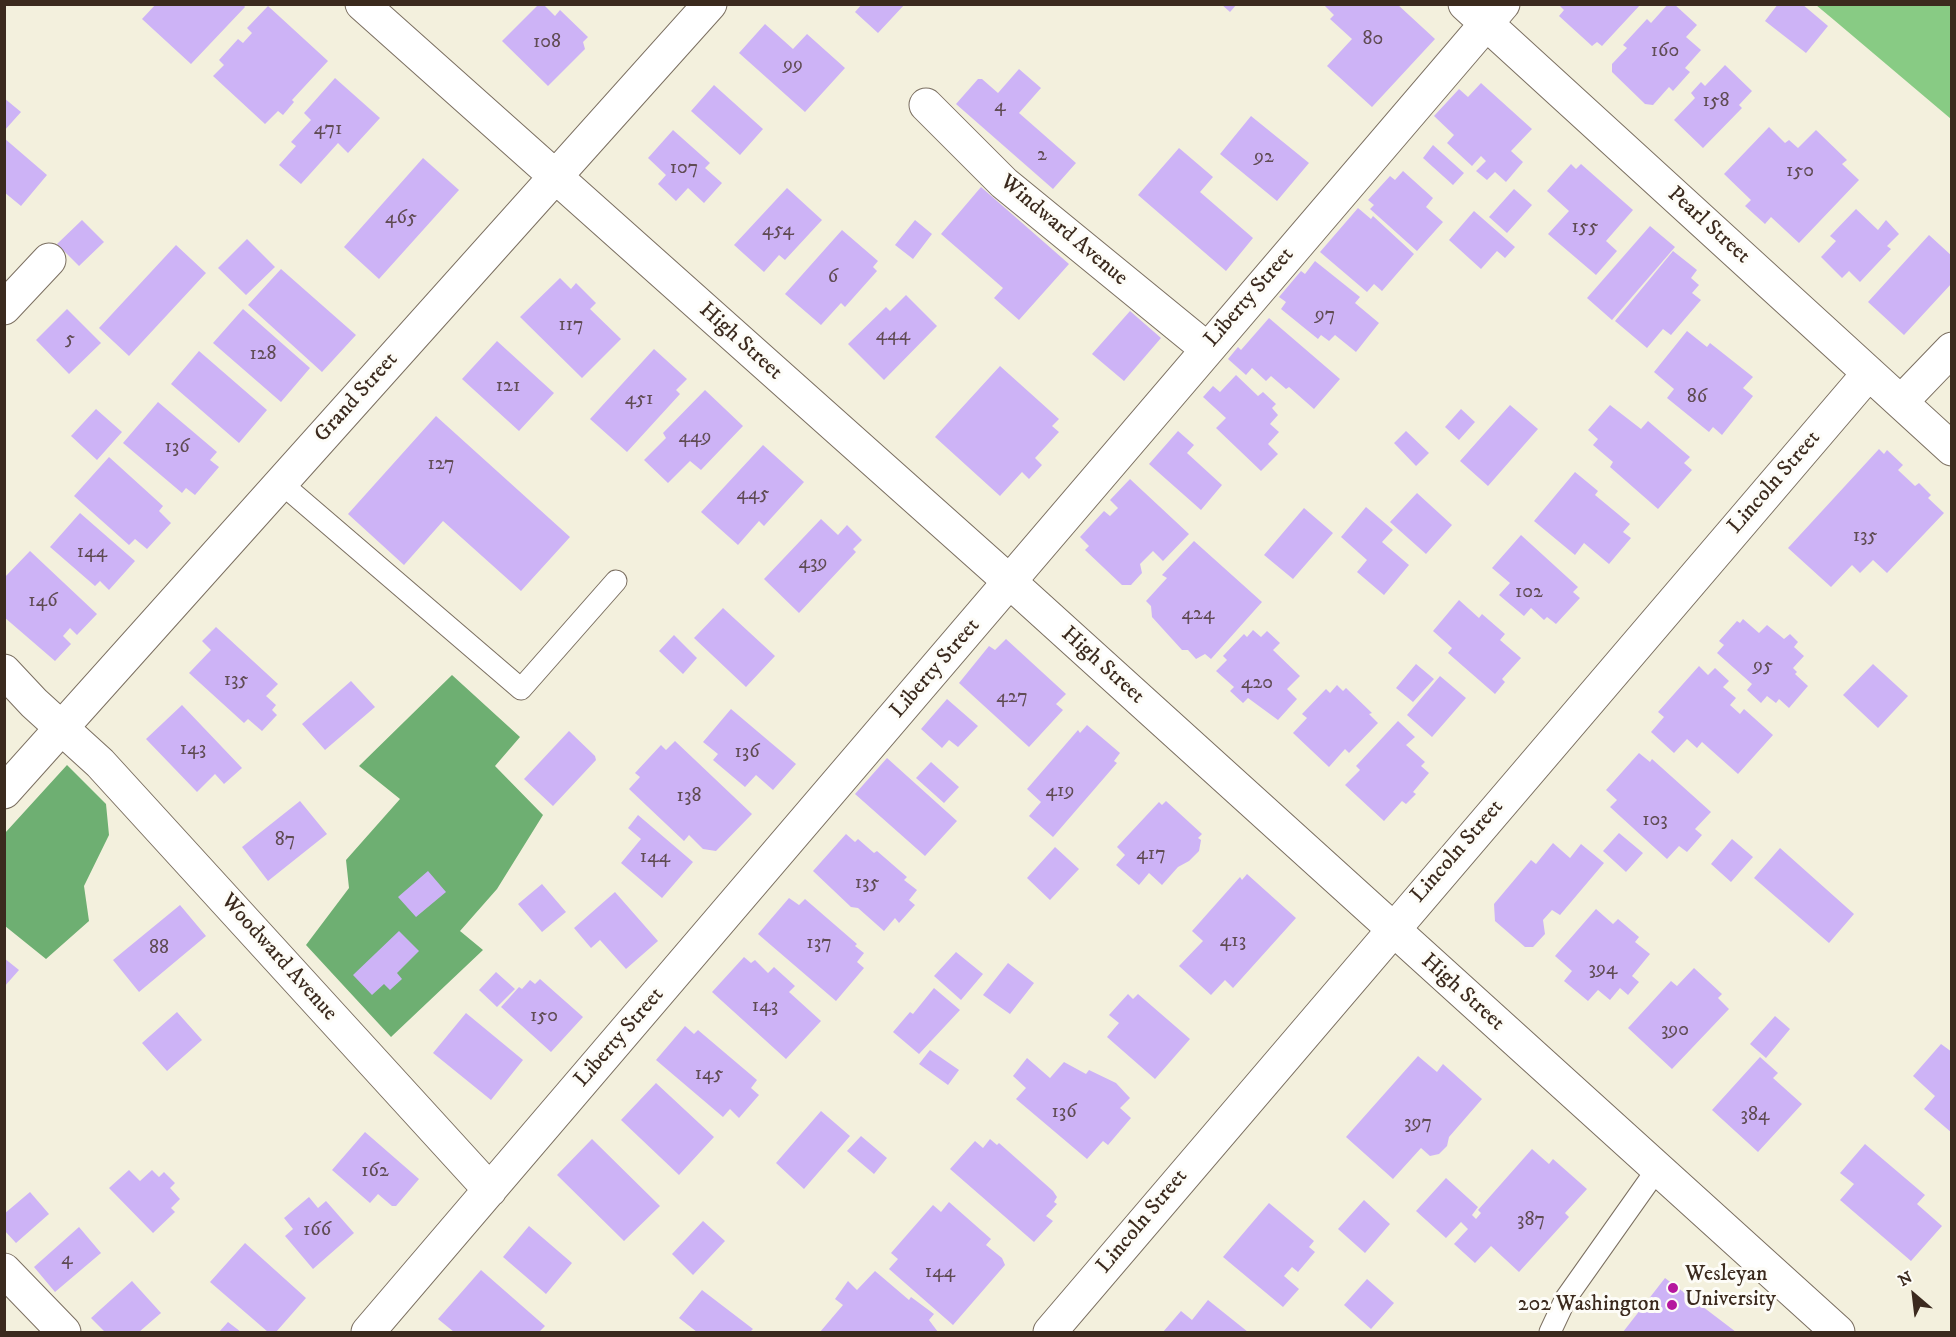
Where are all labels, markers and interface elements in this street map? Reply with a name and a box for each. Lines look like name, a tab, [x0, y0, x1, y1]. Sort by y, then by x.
house number: 80	[1363, 28, 1383, 52]
house number: 108	[533, 31, 561, 55]
house number: 160	[1651, 40, 1679, 64]
house number: 99	[783, 54, 803, 78]
house number: 158	[1702, 90, 1730, 114]
house number: 4	[994, 95, 1006, 119]
house number: 471	[314, 118, 342, 142]
house number: 2	[1037, 144, 1047, 168]
house number: 92	[1254, 146, 1274, 170]
house number: 107	[670, 157, 698, 181]
house number: 150	[1786, 160, 1814, 184]
street label: Windward Avenue	[994, 170, 1132, 292]
street label: Pearl Street	[1661, 182, 1755, 270]
house number: 465	[385, 207, 417, 231]
house number: 155	[1571, 216, 1599, 240]
house number: 454	[762, 219, 794, 243]
street label: Liberty Street	[1200, 243, 1300, 353]
house number: 6	[828, 266, 838, 290]
street label: High Street	[693, 298, 787, 386]
house number: 97	[1315, 304, 1335, 328]
house number: 117	[558, 314, 584, 338]
house number: 444	[876, 324, 910, 348]
house number: 5	[65, 328, 75, 352]
house number: 128	[249, 343, 277, 367]
street label: Grand Street	[310, 348, 404, 448]
house number: 121	[496, 375, 520, 399]
house number: 86	[1687, 386, 1707, 410]
house number: 451	[625, 388, 653, 412]
house number: 449	[678, 426, 712, 450]
street label: Lincoln Street	[1723, 426, 1827, 540]
house number: 136	[164, 436, 190, 460]
house number: 127	[427, 453, 455, 477]
house number: 445	[737, 483, 769, 507]
house number: 135	[1853, 525, 1877, 549]
house number: 144	[77, 541, 107, 565]
house number: 439	[799, 552, 827, 576]
house number: 102	[1515, 581, 1543, 605]
house number: 146	[28, 590, 58, 614]
house number: 424	[1182, 603, 1214, 627]
street label: Liberty Street	[886, 614, 986, 724]
street label: High Street	[1055, 622, 1149, 710]
house number: 95	[1753, 655, 1773, 679]
house number: 135	[224, 669, 248, 693]
house number: 420	[1241, 672, 1273, 696]
house number: 427	[996, 686, 1028, 710]
house number: 143	[180, 738, 206, 762]
house number: 136	[734, 741, 760, 765]
house number: 419	[1046, 780, 1074, 804]
house number: 138	[677, 785, 701, 809]
street label: Lincoln Street	[1406, 795, 1510, 909]
house number: 103	[1642, 809, 1668, 833]
house number: 87	[275, 829, 295, 853]
house number: 417	[1136, 843, 1166, 867]
house number: 144	[640, 846, 670, 870]
house number: 135	[855, 872, 879, 896]
street label: Woodward Avenue	[214, 889, 342, 1027]
house number: 413	[1220, 930, 1246, 954]
house number: 137	[806, 932, 832, 956]
house number: 88	[149, 937, 169, 961]
street label: High Street	[1415, 949, 1509, 1037]
house number: 394	[1589, 958, 1617, 982]
street label: Liberty Street	[570, 983, 670, 1093]
house number: 143	[752, 995, 778, 1019]
house number: 150	[530, 1005, 558, 1029]
house number: 390	[1661, 1019, 1689, 1043]
house number: 145	[695, 1063, 723, 1087]
house number: 136	[1051, 1101, 1077, 1125]
house number: 384	[1741, 1104, 1769, 1128]
house number: 397	[1404, 1112, 1432, 1136]
house number: 162	[361, 1160, 389, 1184]
street label: Lincoln Street	[1092, 1165, 1194, 1279]
house number: 387	[1517, 1209, 1545, 1233]
house number: 166	[303, 1219, 331, 1243]
house number: 4	[61, 1248, 73, 1272]
house number: 144	[925, 1261, 955, 1285]
place label: Wesleyan University	[1685, 1262, 1776, 1314]
north arrow	[1884, 1265, 1944, 1325]
text: N	[1895, 1267, 1916, 1291]
marker: Wesleyan University	[1666, 1281, 1680, 1295]
place label: 202 Washington	[1518, 1292, 1660, 1318]
marker: 202 Washington	[1665, 1298, 1679, 1312]

